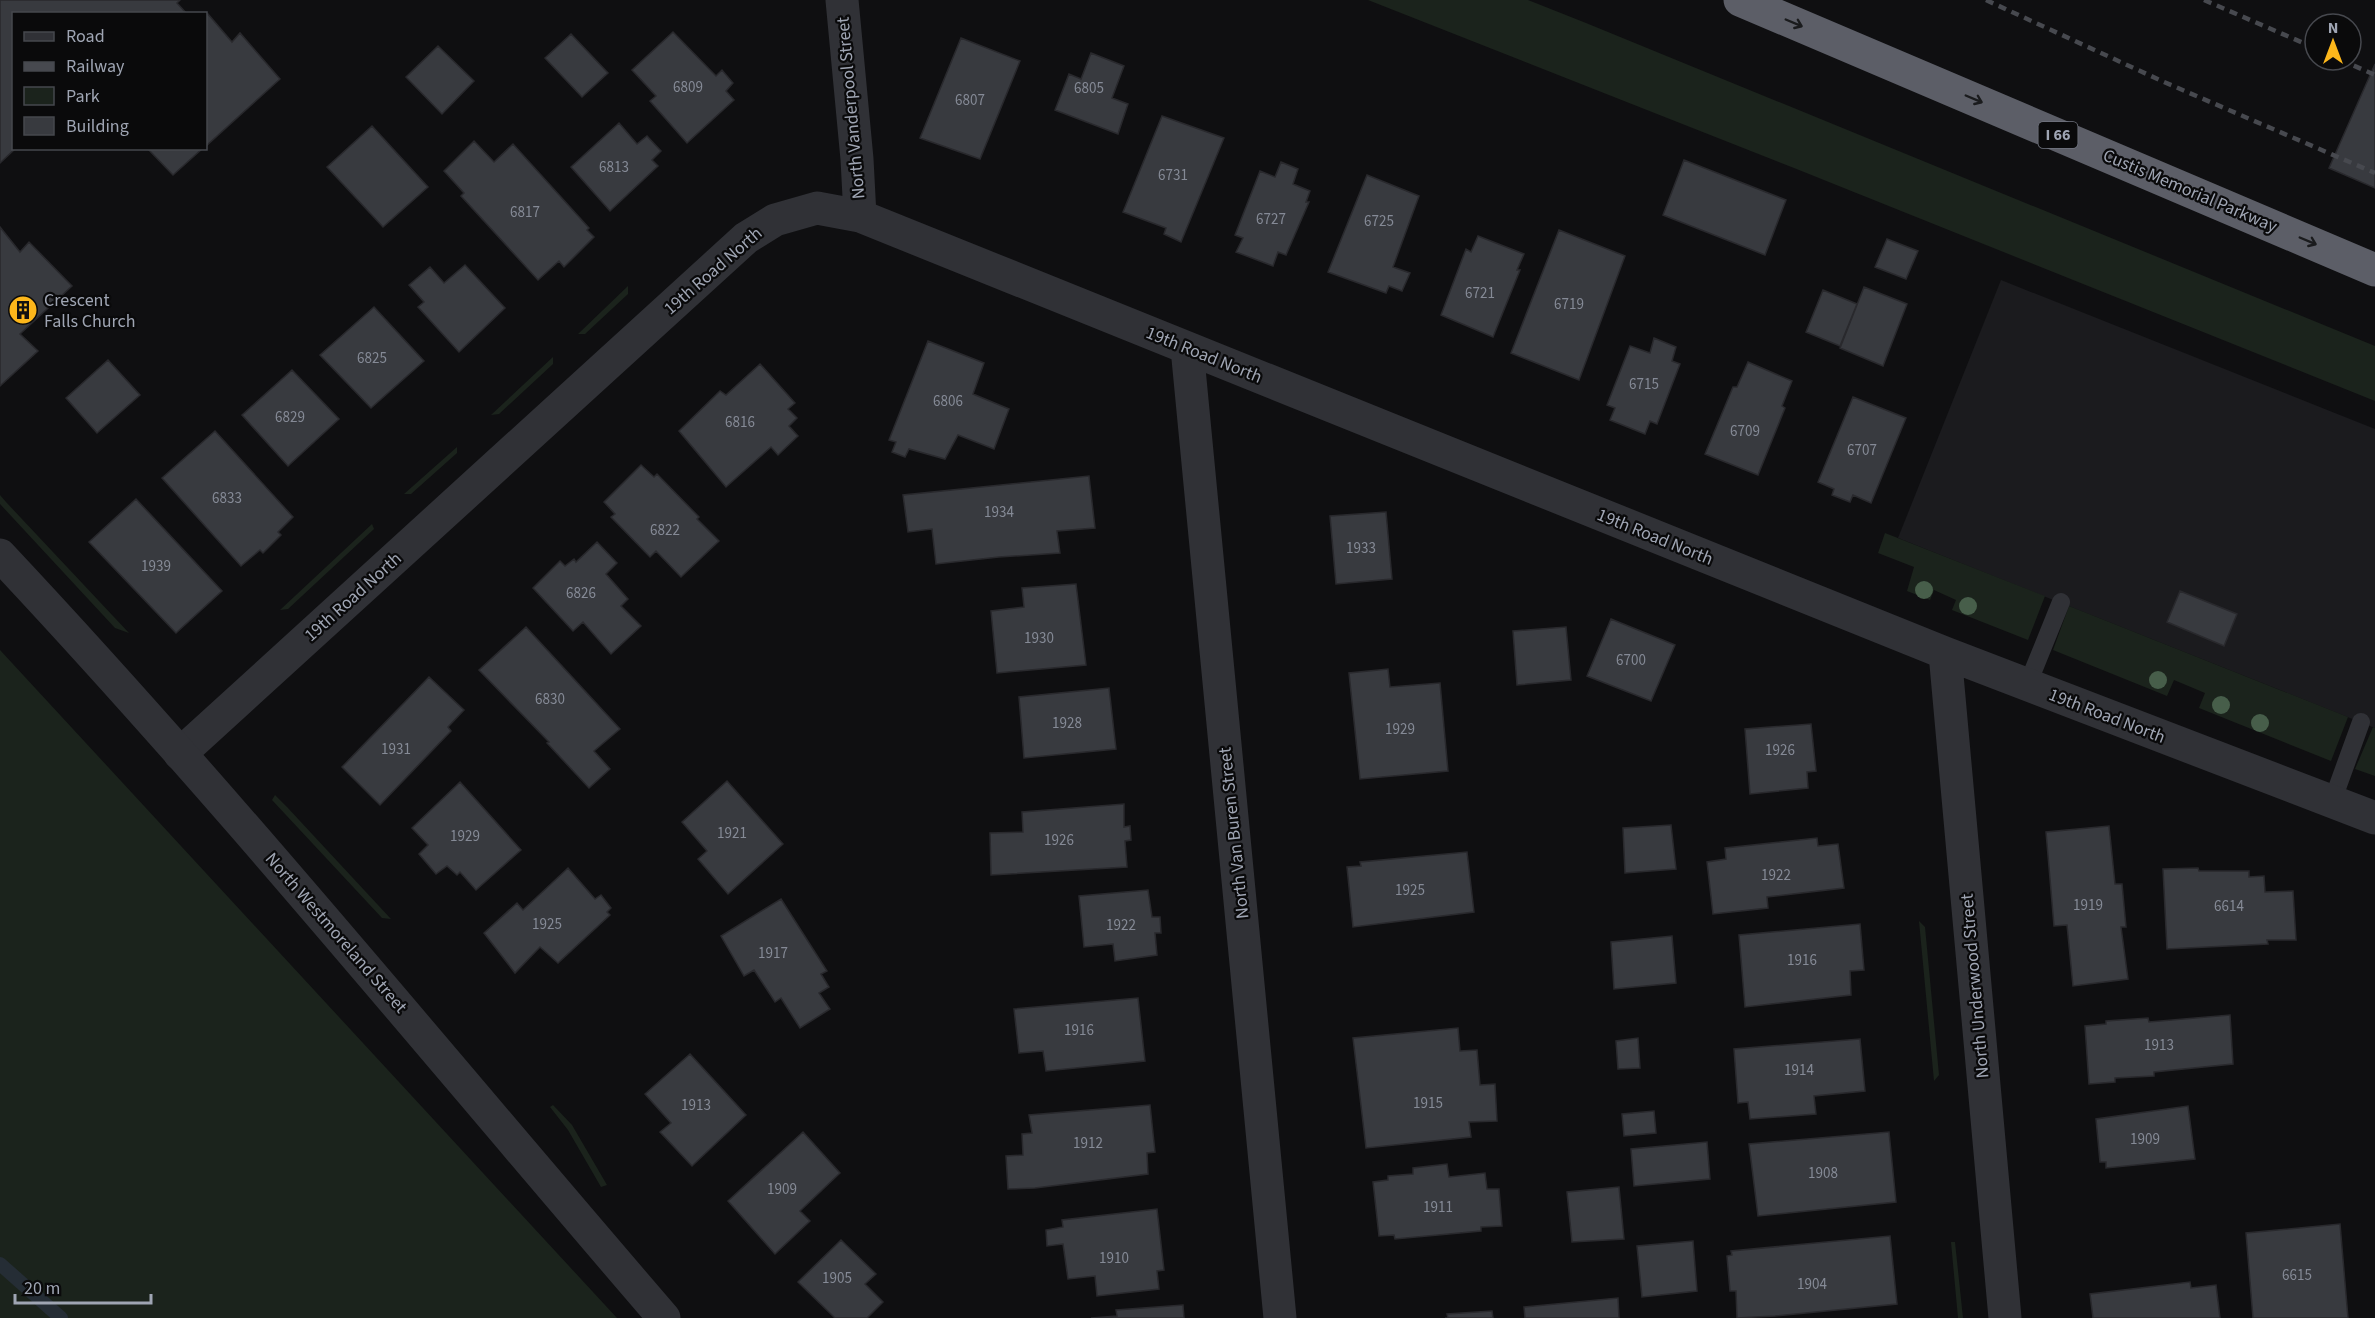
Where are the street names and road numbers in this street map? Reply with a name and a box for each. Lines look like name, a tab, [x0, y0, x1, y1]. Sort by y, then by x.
street label: North Vanderpool Street	[831, 16, 871, 200]
road number: I 66	[2038, 122, 2078, 148]
street label: Custis Memorial Parkway	[2099, 143, 2282, 239]
street label: 19th Road North	[658, 221, 768, 321]
street label: 19th Road North	[1142, 320, 1266, 390]
street label: 19th Road North	[1593, 502, 1717, 572]
street label: 19th Road North	[299, 547, 407, 647]
street label: 19th Road North	[2045, 682, 2169, 750]
street label: North Van Buren Street	[1213, 746, 1255, 920]
street label: North Westmoreland Street	[259, 847, 413, 1019]
street label: North Underwood Street	[1954, 893, 1996, 1079]

